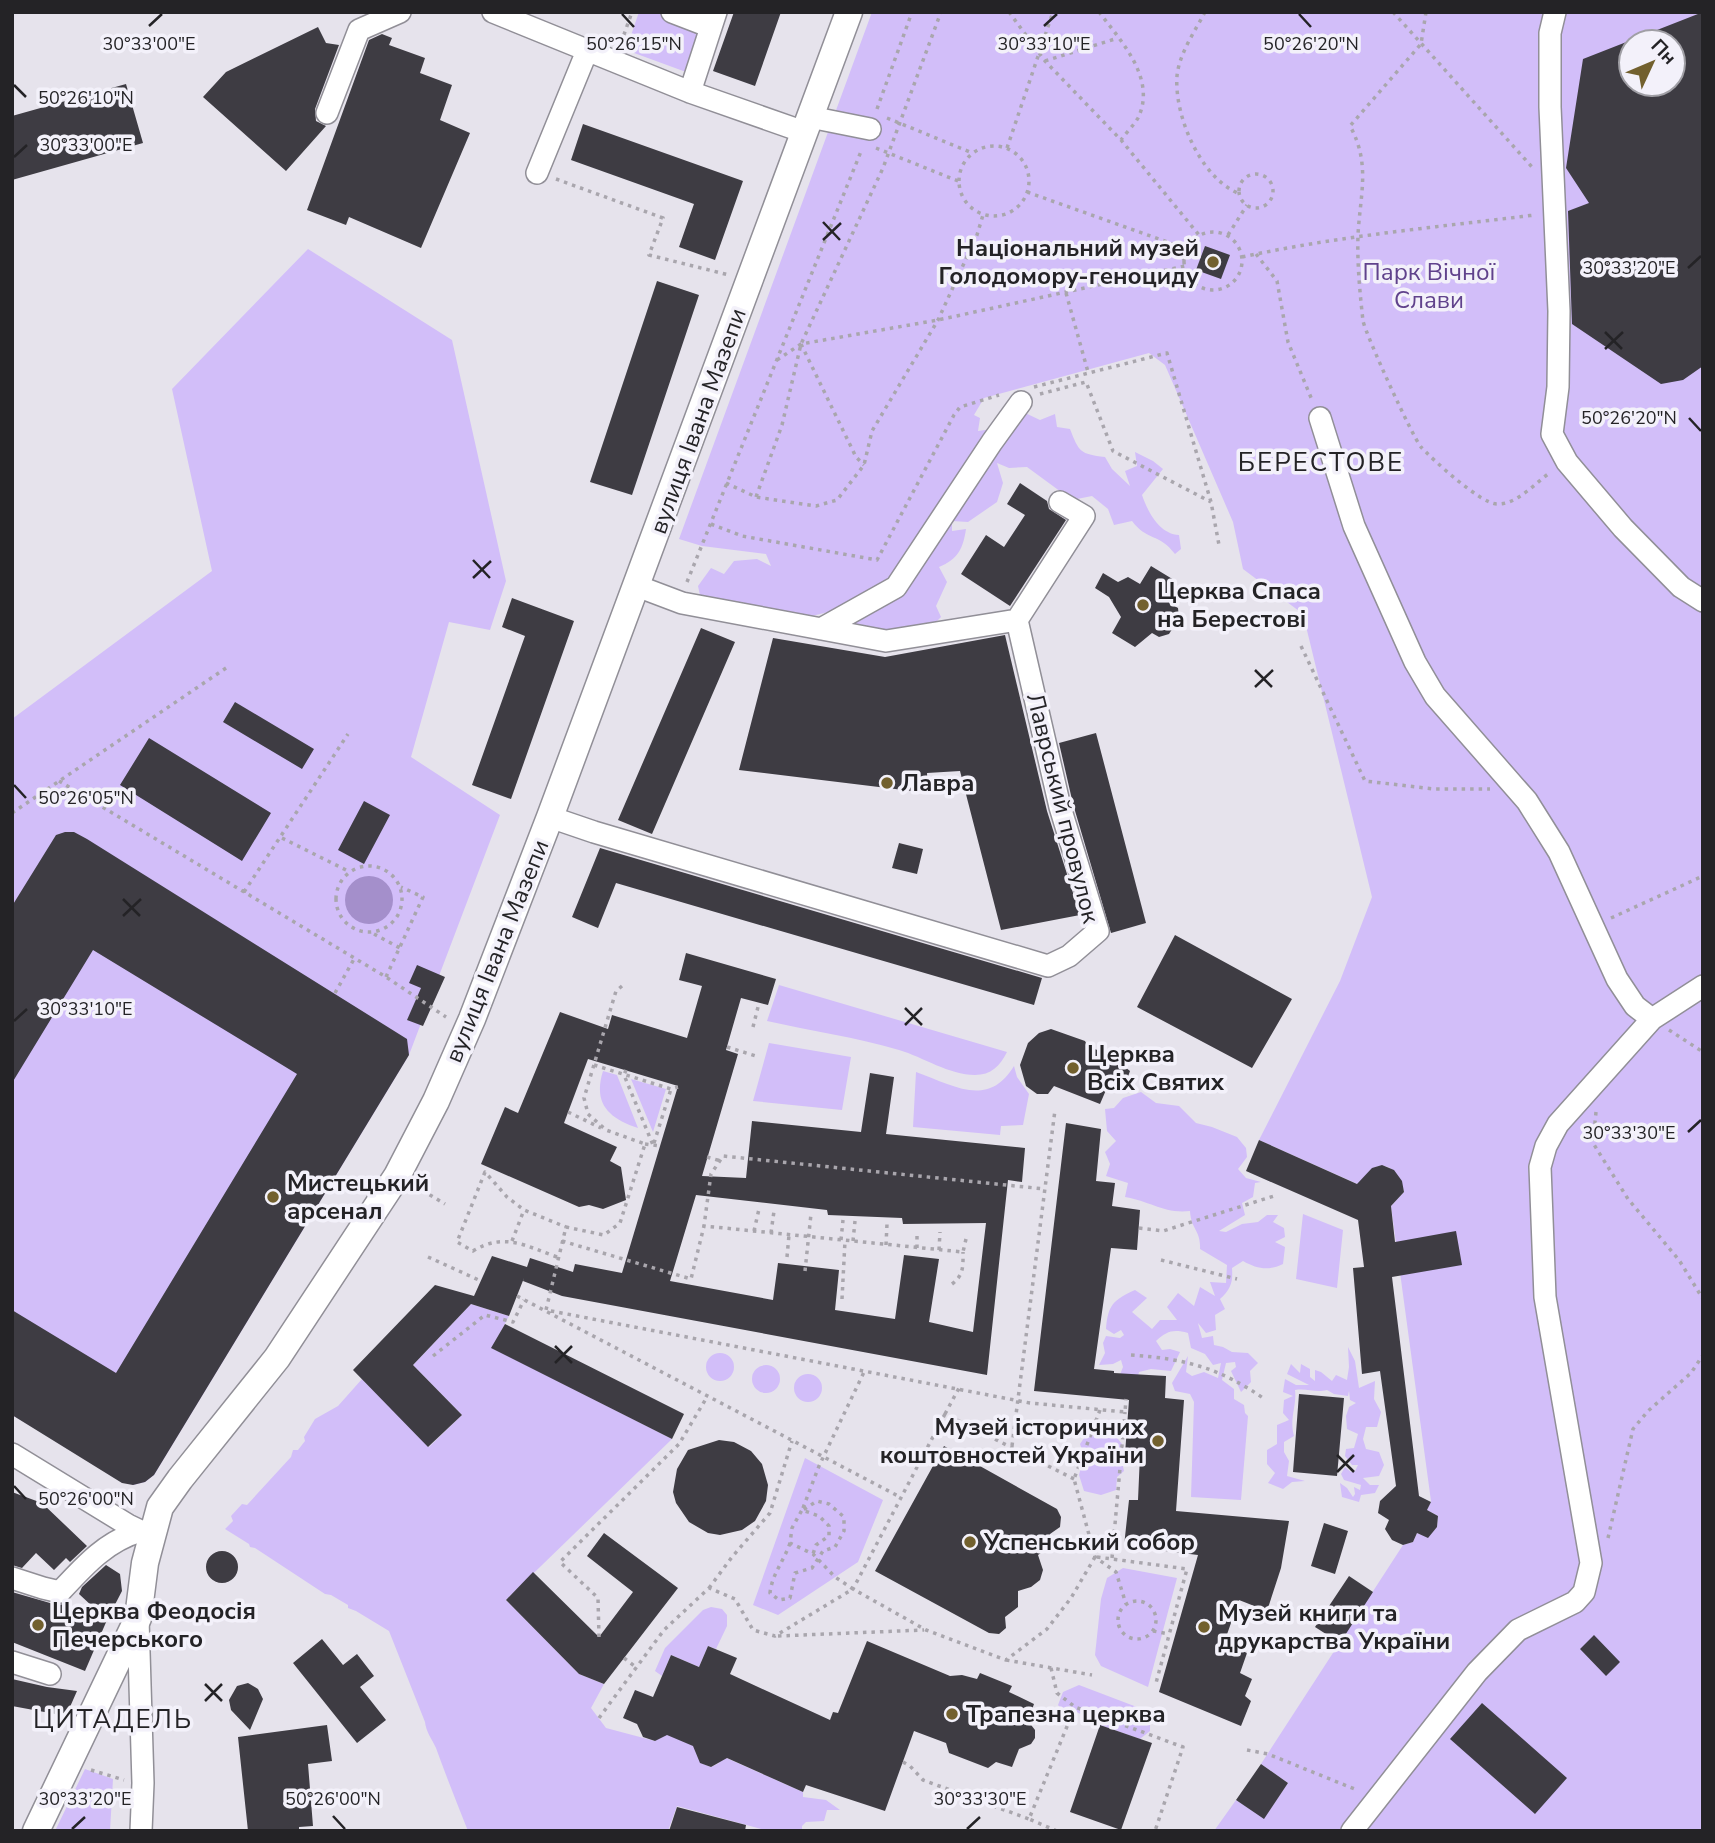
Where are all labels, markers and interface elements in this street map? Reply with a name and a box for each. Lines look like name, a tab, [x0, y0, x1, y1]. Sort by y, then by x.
north arrow	[1617, 28, 1687, 98]
text: 30°33'00"E	[103, 32, 196, 56]
text: 50°26'15"N	[586, 32, 682, 56]
text: 30°33'10"E	[998, 32, 1091, 56]
text: 50°26'20"N	[1263, 32, 1359, 56]
text: Пн	[1645, 33, 1682, 70]
text: 50°26'10"N	[38, 86, 134, 110]
text: 30°33'00"E	[40, 133, 133, 157]
place label: Національний музей Голодомору-геноциду	[939, 232, 1199, 292]
marker: Національний музей Голодомору-геноциду	[1205, 254, 1221, 270]
park label: Парк Вічної Слави	[1363, 256, 1497, 316]
text: 30°33'20"E	[1583, 256, 1676, 280]
street label: вулиця Івана Мазепи	[642, 304, 754, 538]
text: 50°26'20"N	[1581, 406, 1677, 430]
district label: БЕРЕСТОВЕ	[1238, 445, 1404, 480]
place label: Церква Спаса на Берестові	[1157, 575, 1321, 635]
marker: Церква Спаса на Берестові	[1135, 597, 1151, 613]
street label: Лаврський провулок	[1019, 690, 1107, 927]
place label: Лавра	[901, 767, 974, 799]
marker: Лавра	[879, 775, 895, 791]
text: 50°26'05"N	[38, 786, 134, 810]
street label: вулиця Івана Мазепи	[438, 835, 556, 1067]
text: 30°33'10"E	[40, 997, 133, 1021]
place label: Церква Всіх Святих	[1087, 1038, 1225, 1098]
marker: Церква Всіх Святих	[1065, 1060, 1081, 1076]
text: 30°33'30"E	[1583, 1121, 1676, 1145]
place label: Мистецький арсенал	[287, 1167, 429, 1227]
marker: Мистецький арсенал	[265, 1189, 281, 1205]
place label: Музей історичних коштовностей України	[880, 1411, 1145, 1471]
marker: Музей історичних коштовностей України	[1150, 1433, 1166, 1449]
text: 50°26'00"N	[38, 1487, 134, 1511]
place label: Успенський собор	[983, 1526, 1195, 1558]
marker: Успенський собор	[962, 1534, 978, 1550]
place label: Церква Феодосія Печерського	[52, 1595, 256, 1655]
place label: Музей книги та друкарства України	[1218, 1597, 1450, 1657]
marker: Церква Феодосія Печерського	[30, 1617, 46, 1633]
marker: Музей книги та друкарства України	[1196, 1619, 1212, 1635]
place label: Трапезна церква	[966, 1698, 1166, 1730]
district label: ЦИТАДЕЛЬ	[33, 1702, 193, 1737]
marker: Трапезна церква	[944, 1706, 960, 1722]
text: 30°33'20"E	[39, 1787, 132, 1811]
text: 50°26'00"N	[285, 1787, 381, 1811]
text: 30°33'30"E	[934, 1787, 1027, 1811]

